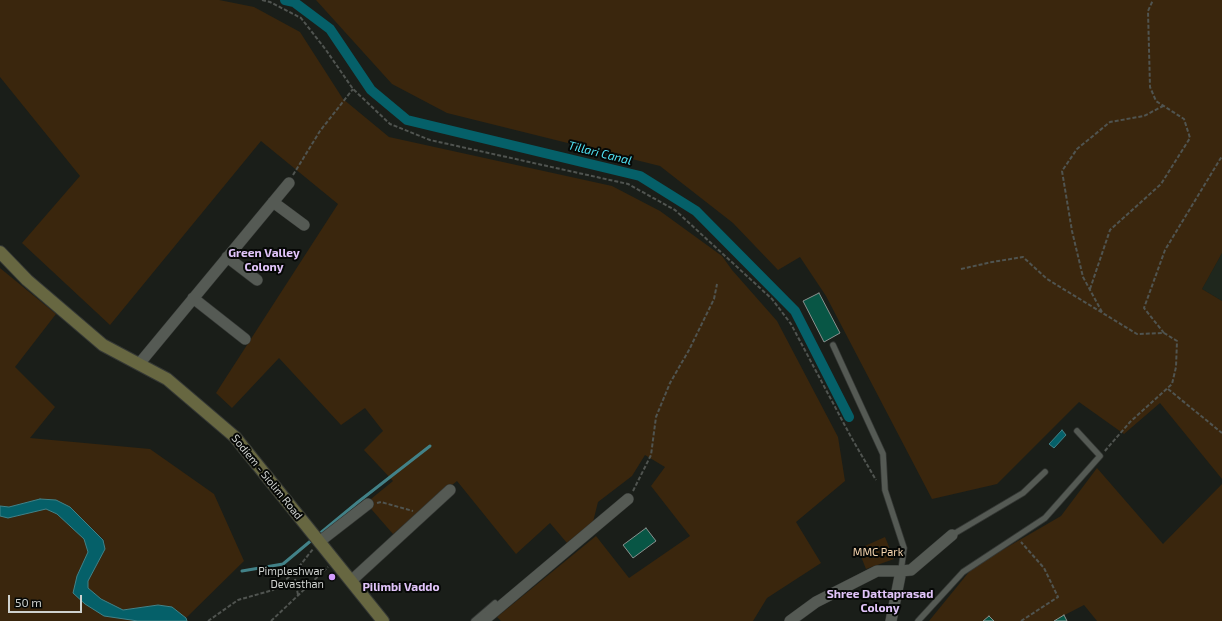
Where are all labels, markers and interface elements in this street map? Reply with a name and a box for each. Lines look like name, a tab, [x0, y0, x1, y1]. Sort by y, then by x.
water label: Tillari Canal	[567, 138, 633, 168]
district label: Green Valley Colony	[228, 246, 300, 274]
street label: Sodiem - Siolim Road	[229, 432, 305, 522]
park label: MMC Park	[853, 545, 903, 559]
place label: Pimpleshwar Devasthan	[258, 564, 324, 590]
marker: Pimpleshwar Devasthan	[327, 572, 337, 582]
district label: Pilimbi Vaddo	[362, 580, 440, 594]
scale bar	[10, 587, 84, 613]
district label: Shree Dattaprasad Colony	[827, 587, 933, 615]
text: 50 m	[15, 595, 42, 609]

